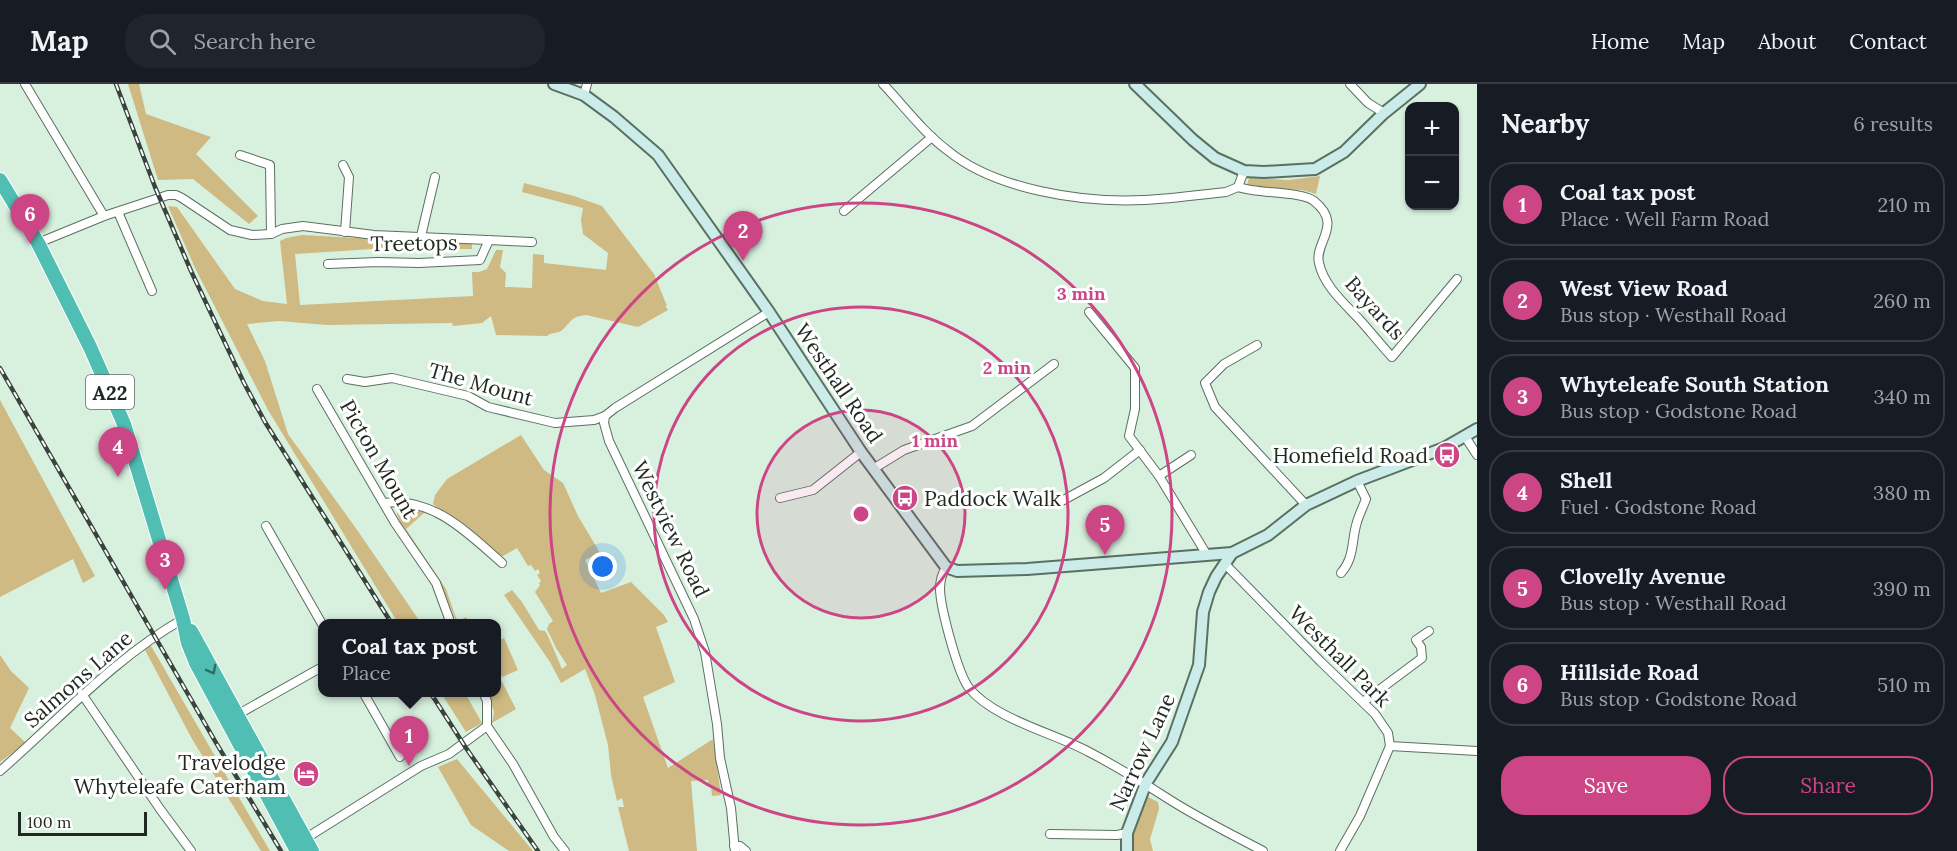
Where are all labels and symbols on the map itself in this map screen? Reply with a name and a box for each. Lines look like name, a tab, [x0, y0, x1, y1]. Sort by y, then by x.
pin: 6	[10, 194, 50, 244]
pin: 2	[724, 212, 762, 261]
street label: Treetops	[370, 229, 458, 257]
street label: Bayards	[1339, 270, 1411, 346]
text: 3 min	[1057, 282, 1106, 305]
street label: Westhall Road	[789, 318, 889, 448]
street label: The Mount	[426, 356, 537, 412]
text: 2 min	[983, 356, 1032, 379]
road number: A22	[86, 375, 134, 409]
street label: Picton Mount	[334, 395, 424, 524]
pin: 4	[98, 428, 138, 477]
text: 1 min	[912, 429, 958, 452]
bus stop icon: Homefield Road	[1432, 440, 1462, 470]
place label: Homefield Road	[1273, 442, 1428, 469]
street label: Westview Road	[626, 456, 716, 602]
bus stop icon: Paddock Walk	[890, 483, 920, 513]
place label: Paddock Walk	[924, 485, 1061, 512]
centre of rings	[851, 504, 871, 524]
pin: 5	[1086, 506, 1124, 555]
pin: 3	[146, 540, 184, 590]
your location	[588, 552, 617, 581]
street label: Westhall Park	[1283, 599, 1397, 713]
street label: Salmons Lane	[18, 625, 138, 733]
one-way arrow	[205, 663, 217, 674]
street label: Narrow Lane	[1103, 689, 1181, 815]
pin: 1	[390, 716, 428, 766]
place label: Travelodge Whyteleafe Caterham	[74, 749, 286, 800]
hotel icon: Travelodge Whyteleafe Caterham	[291, 759, 321, 789]
scale bar	[18, 809, 147, 836]

